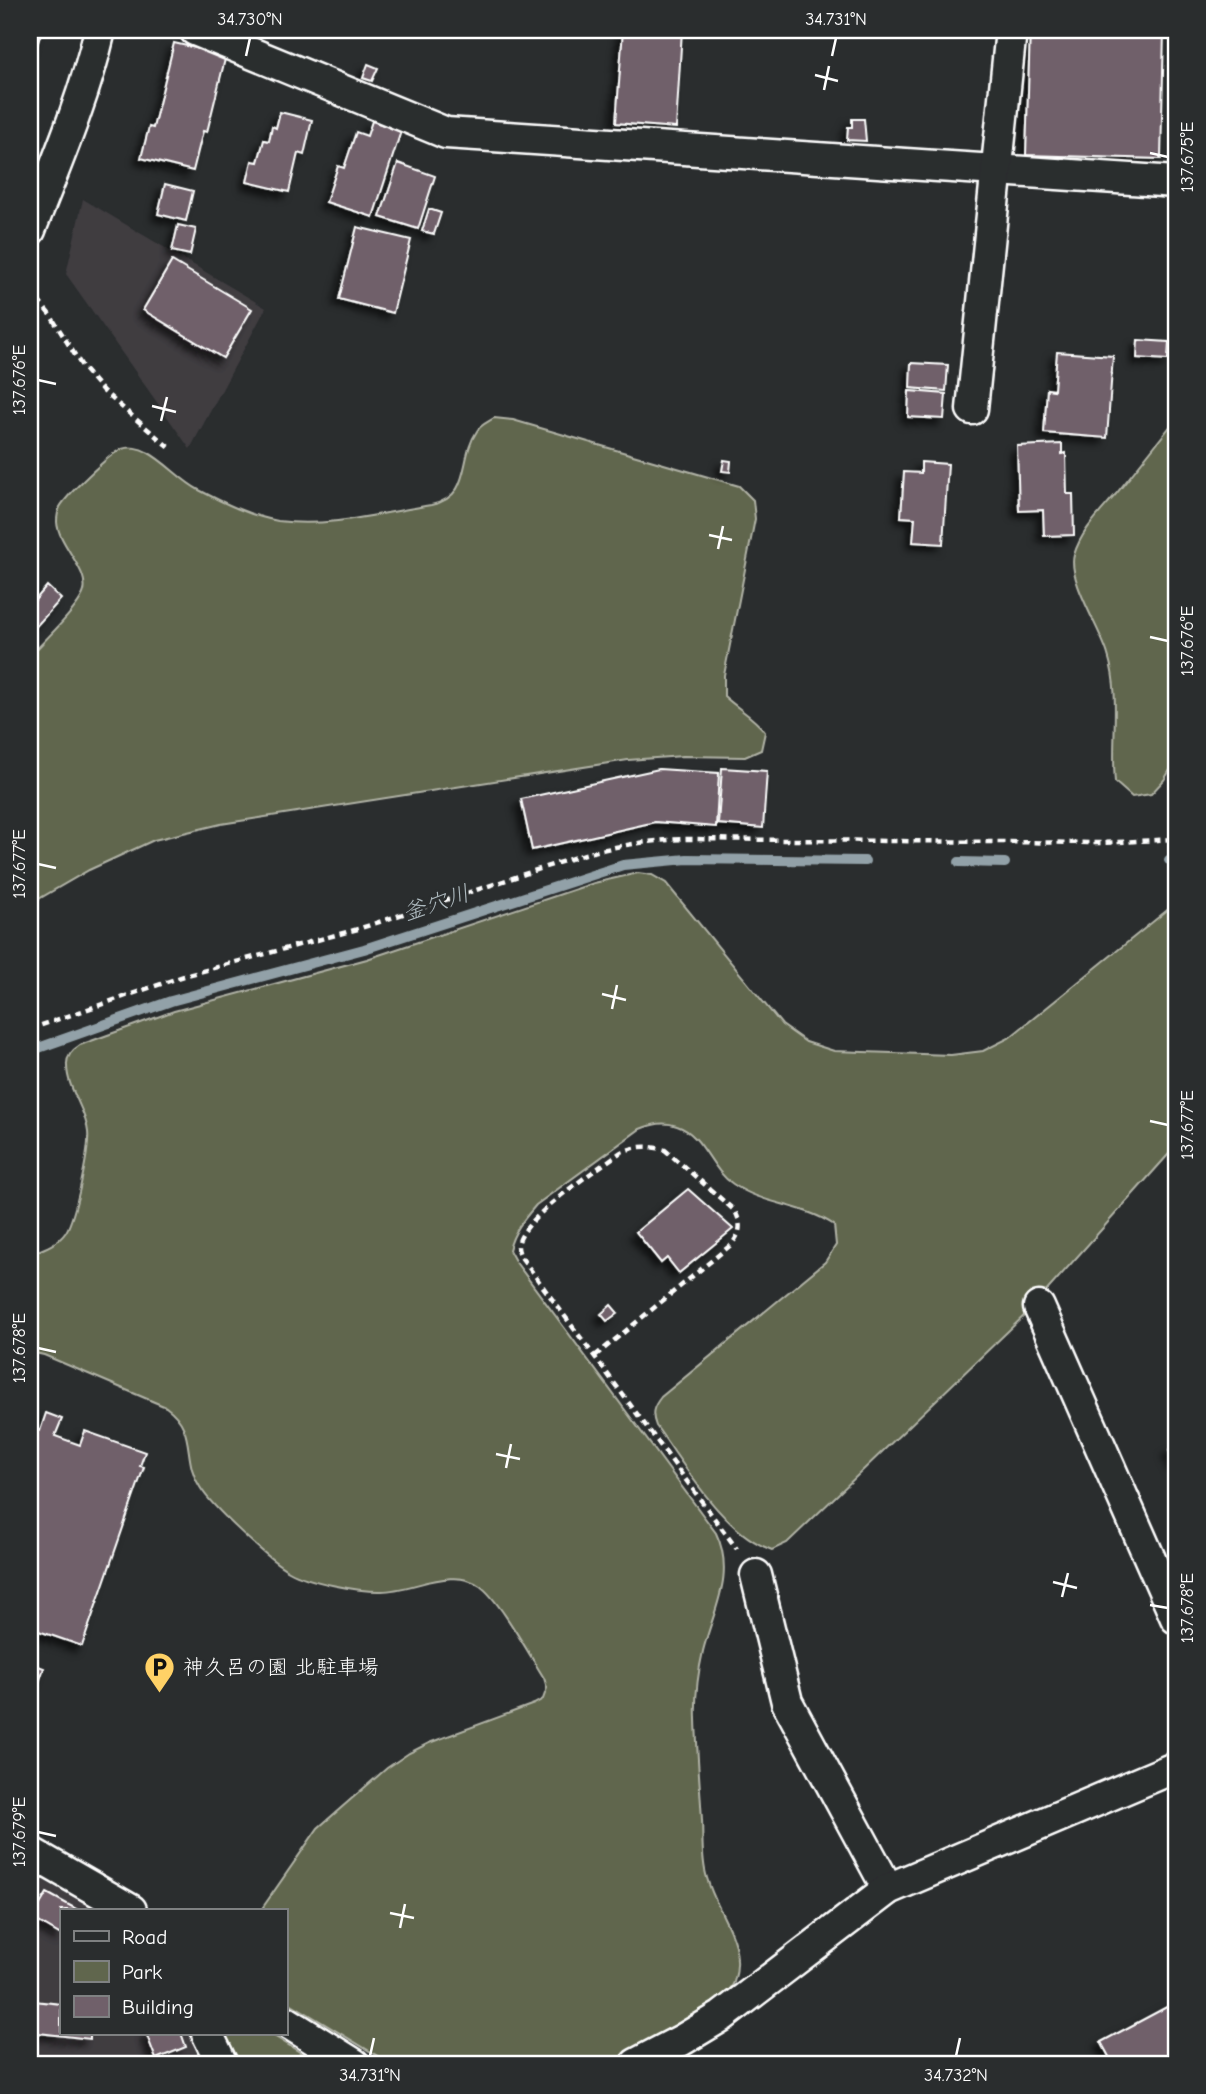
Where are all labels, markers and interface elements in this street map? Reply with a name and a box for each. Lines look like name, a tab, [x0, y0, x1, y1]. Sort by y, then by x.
text: 34.730°N	[217, 9, 283, 30]
text: 34.731°N	[805, 9, 867, 30]
text: 137.675°E	[1177, 121, 1198, 192]
text: 137.676°E	[9, 345, 30, 415]
text: 137.676°E	[1177, 606, 1198, 676]
text: 137.677°E	[9, 829, 30, 899]
water label: 釜穴川	[399, 879, 473, 927]
text: 137.677°E	[1177, 1090, 1198, 1160]
text: 137.678°E	[9, 1313, 30, 1383]
text: 137.678°E	[1177, 1573, 1198, 1643]
parking icon: 神久呂の園 北駐車場	[143, 1650, 177, 1694]
place label: 神久呂の園 北駐車場	[183, 1655, 379, 1679]
text: 137.679°E	[9, 1797, 30, 1867]
legend	[60, 1909, 287, 2035]
text: Road	[122, 1925, 167, 1949]
text: Park	[122, 1960, 162, 1984]
text: Building	[122, 1995, 194, 2019]
text: 34.731°N	[339, 2065, 401, 2086]
text: 34.732°N	[924, 2065, 988, 2086]

